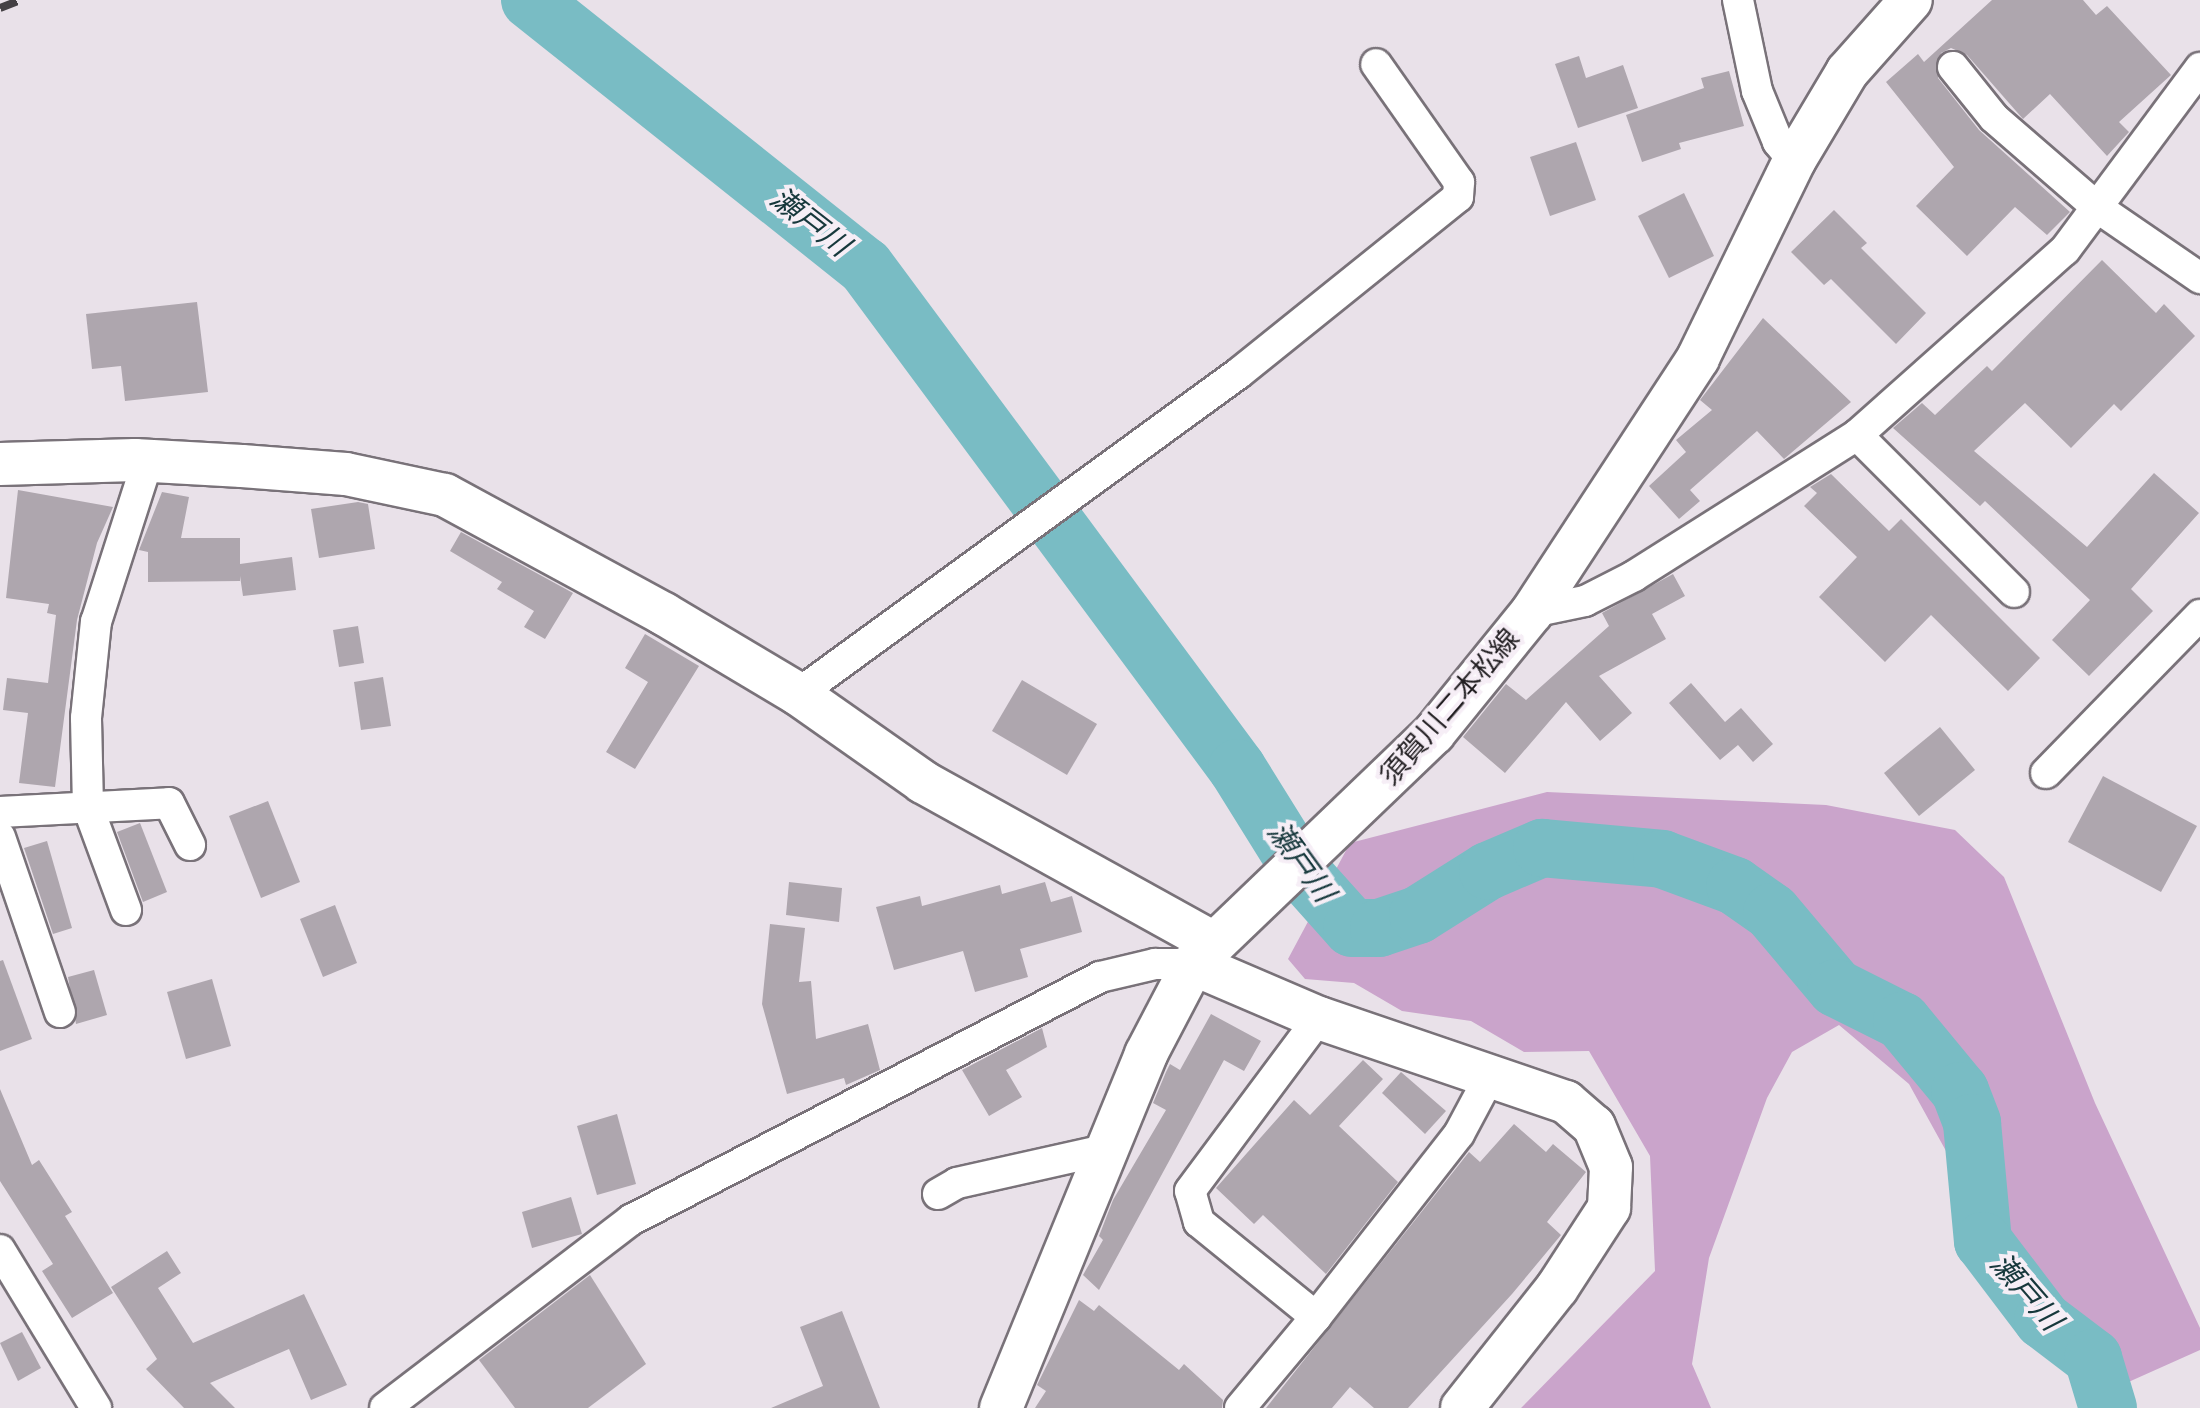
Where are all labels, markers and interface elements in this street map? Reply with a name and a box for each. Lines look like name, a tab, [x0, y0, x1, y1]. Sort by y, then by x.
water label: 瀬戸川	[763, 180, 857, 264]
street label: 須賀川二本松線	[1373, 622, 1527, 792]
water label: 瀬戸川	[1260, 815, 1342, 909]
water label: 瀬戸川	[1983, 1246, 2069, 1338]

